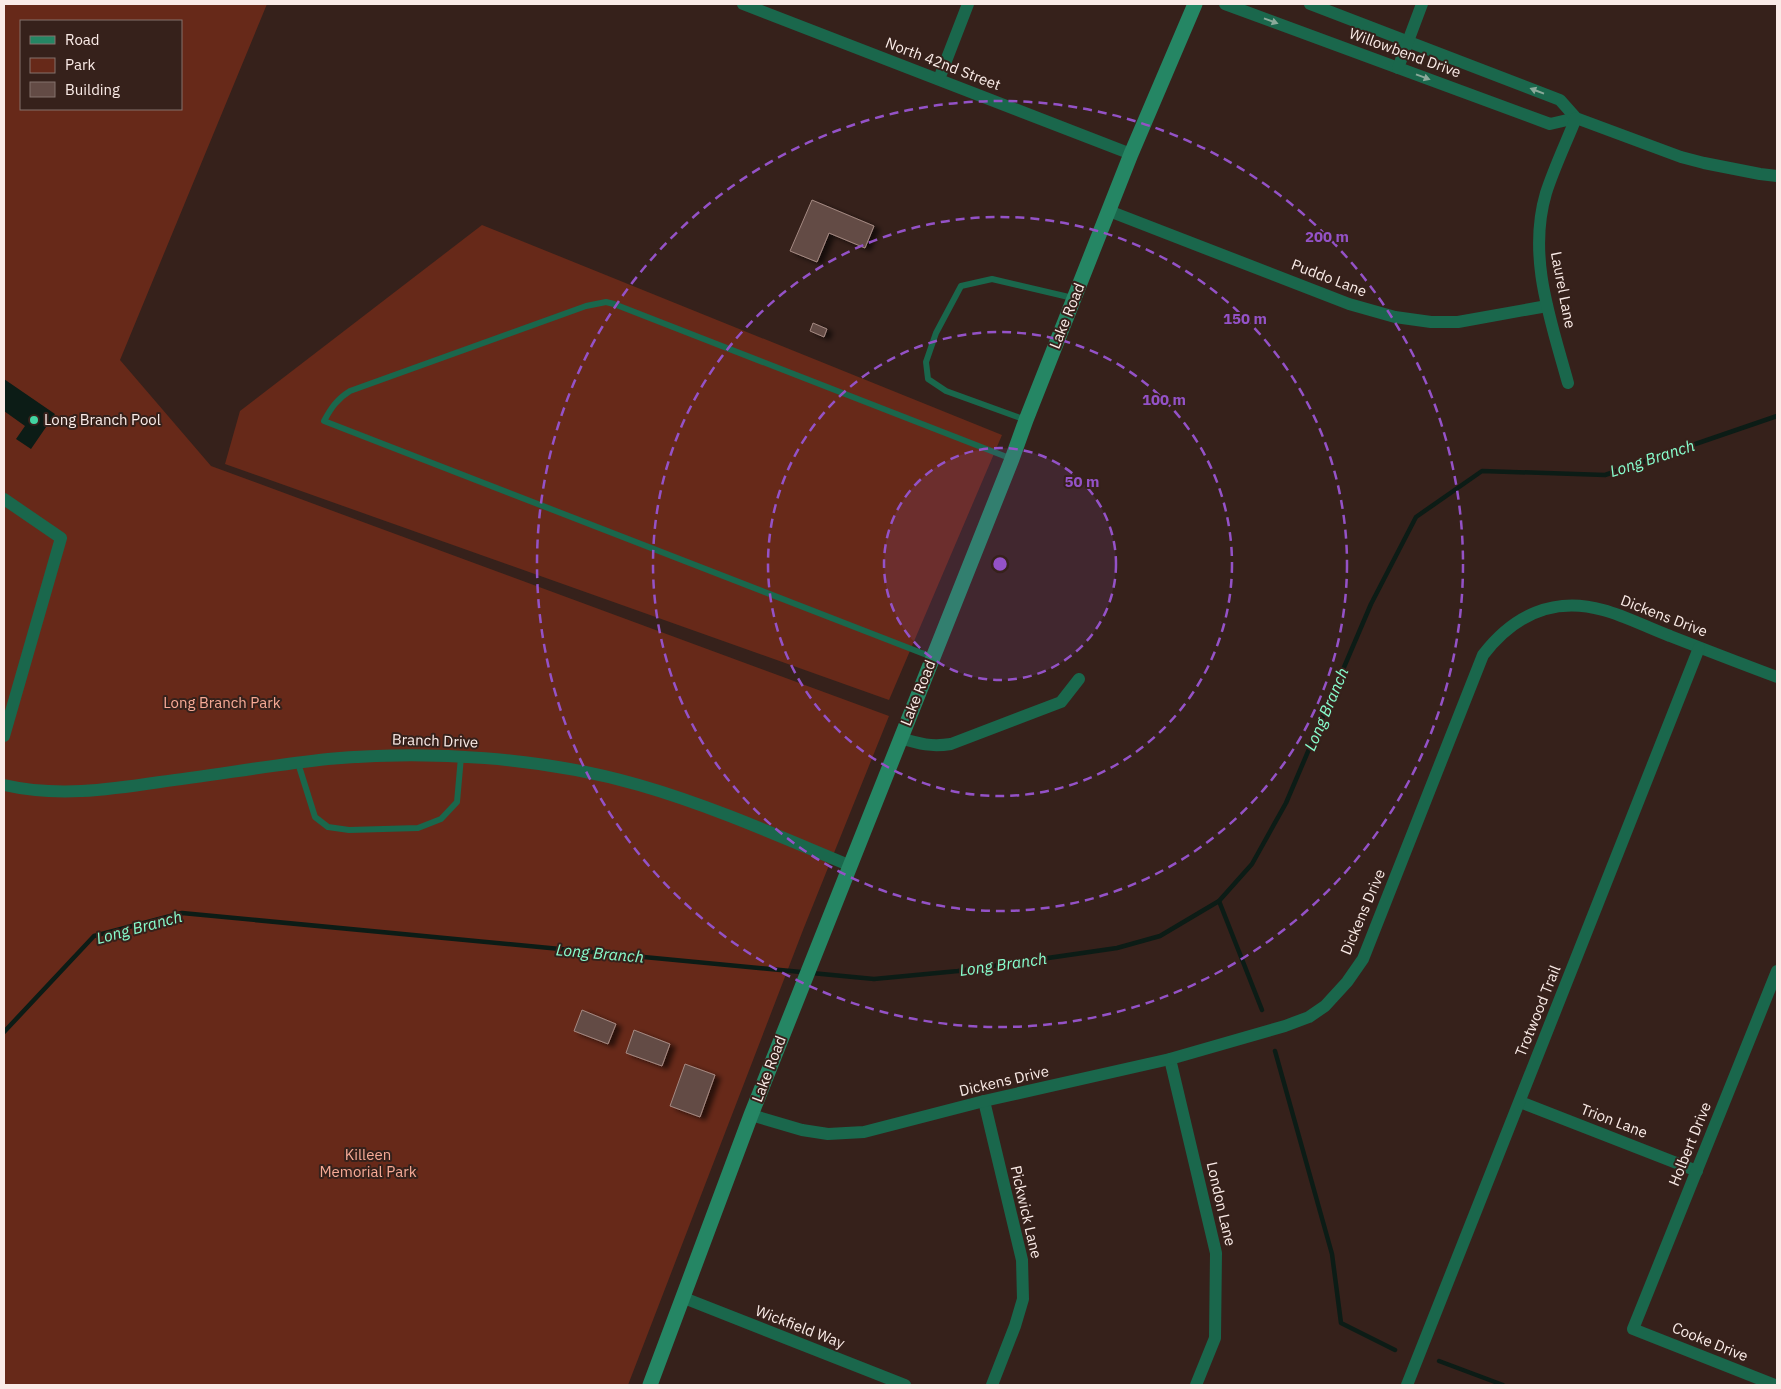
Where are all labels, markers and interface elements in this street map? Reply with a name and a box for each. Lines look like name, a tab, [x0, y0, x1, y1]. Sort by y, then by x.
one-way arrow	[1263, 18, 1278, 25]
legend	[20, 20, 182, 110]
street label: Willowbend Drive	[1347, 23, 1464, 82]
text: Road	[65, 30, 100, 49]
street label: North 42nd Street	[883, 33, 1003, 94]
text: Park	[65, 55, 95, 74]
one-way arrow	[1416, 73, 1431, 81]
text: Building	[65, 80, 120, 99]
one-way arrow	[1529, 87, 1544, 95]
text: 200 m	[1305, 227, 1349, 246]
street label: Laurel Lane	[1547, 250, 1580, 330]
street label: Puddo Lane	[1289, 254, 1370, 301]
street label: Lake Road	[1045, 280, 1088, 352]
text: 150 m	[1223, 309, 1267, 328]
text: 100 m	[1142, 390, 1186, 409]
place label: Long Branch Pool	[44, 410, 161, 429]
marker: Long Branch Pool	[28, 414, 40, 426]
water label: Long Branch	[1607, 435, 1697, 481]
text: 50 m	[1065, 472, 1099, 491]
centre of rings	[991, 555, 1009, 573]
street label: Dickens Drive	[1618, 590, 1710, 641]
street label: Lake Road	[896, 657, 939, 729]
water label: Long Branch	[1300, 665, 1352, 753]
park label: Long Branch Park	[163, 693, 281, 712]
street label: Branch Drive	[392, 730, 478, 751]
street label: Dickens Drive	[1336, 866, 1389, 958]
water label: Long Branch	[94, 906, 184, 948]
water label: Long Branch	[555, 939, 645, 967]
water label: Long Branch	[958, 948, 1048, 980]
street label: Trotwood Trail	[1511, 962, 1564, 1059]
street label: Lake Road	[747, 1033, 790, 1105]
street label: Dickens Drive	[957, 1061, 1051, 1100]
street label: Trion Lane	[1578, 1099, 1650, 1142]
street label: Holbert Drive	[1664, 1099, 1715, 1189]
park label: Killeen Memorial Park	[319, 1145, 417, 1181]
street label: London Lane	[1203, 1160, 1240, 1248]
street label: Pickwick Lane	[1007, 1164, 1046, 1260]
street label: Wickfield Way	[753, 1301, 848, 1352]
street label: Cooke Drive	[1669, 1318, 1751, 1365]

